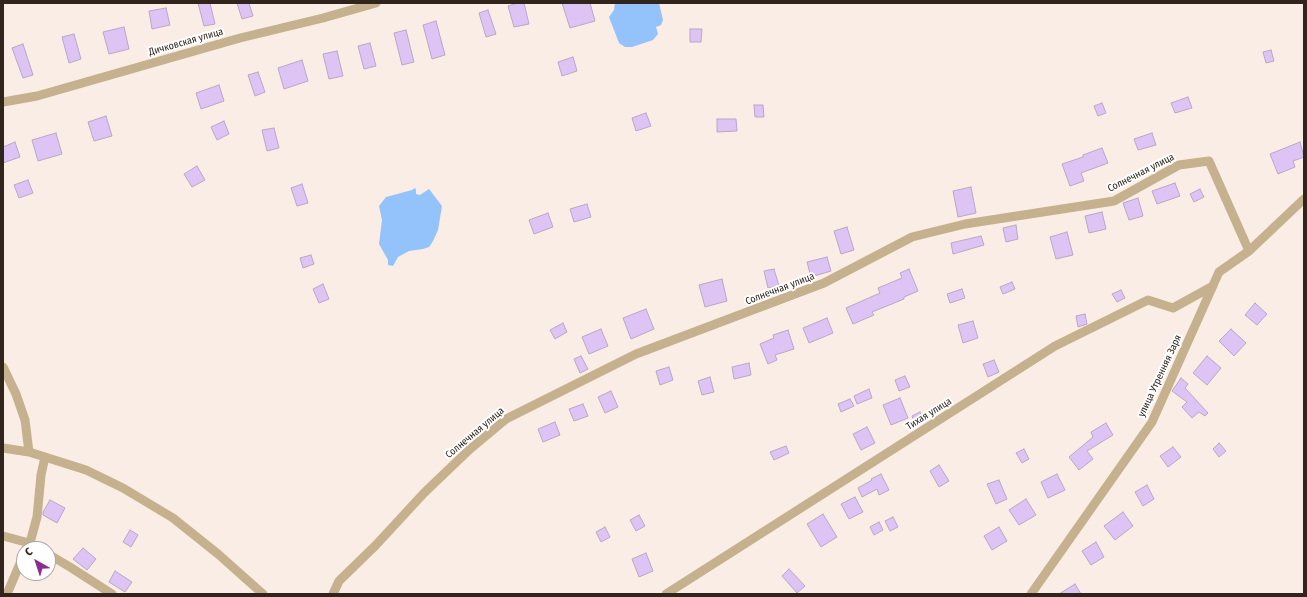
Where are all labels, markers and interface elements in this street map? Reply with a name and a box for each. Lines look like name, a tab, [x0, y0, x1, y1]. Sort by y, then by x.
street label: Дичковская улица	[147, 26, 225, 58]
street label: Солнечная улица	[1106, 151, 1176, 195]
street label: Солнечная улица	[744, 270, 816, 308]
street label: улица Утренняя Заря	[1136, 333, 1184, 419]
street label: Тихая улица	[904, 395, 954, 433]
street label: Солнечная улица	[443, 405, 507, 461]
north arrow	[16, 541, 56, 581]
text: С	[22, 545, 35, 559]

